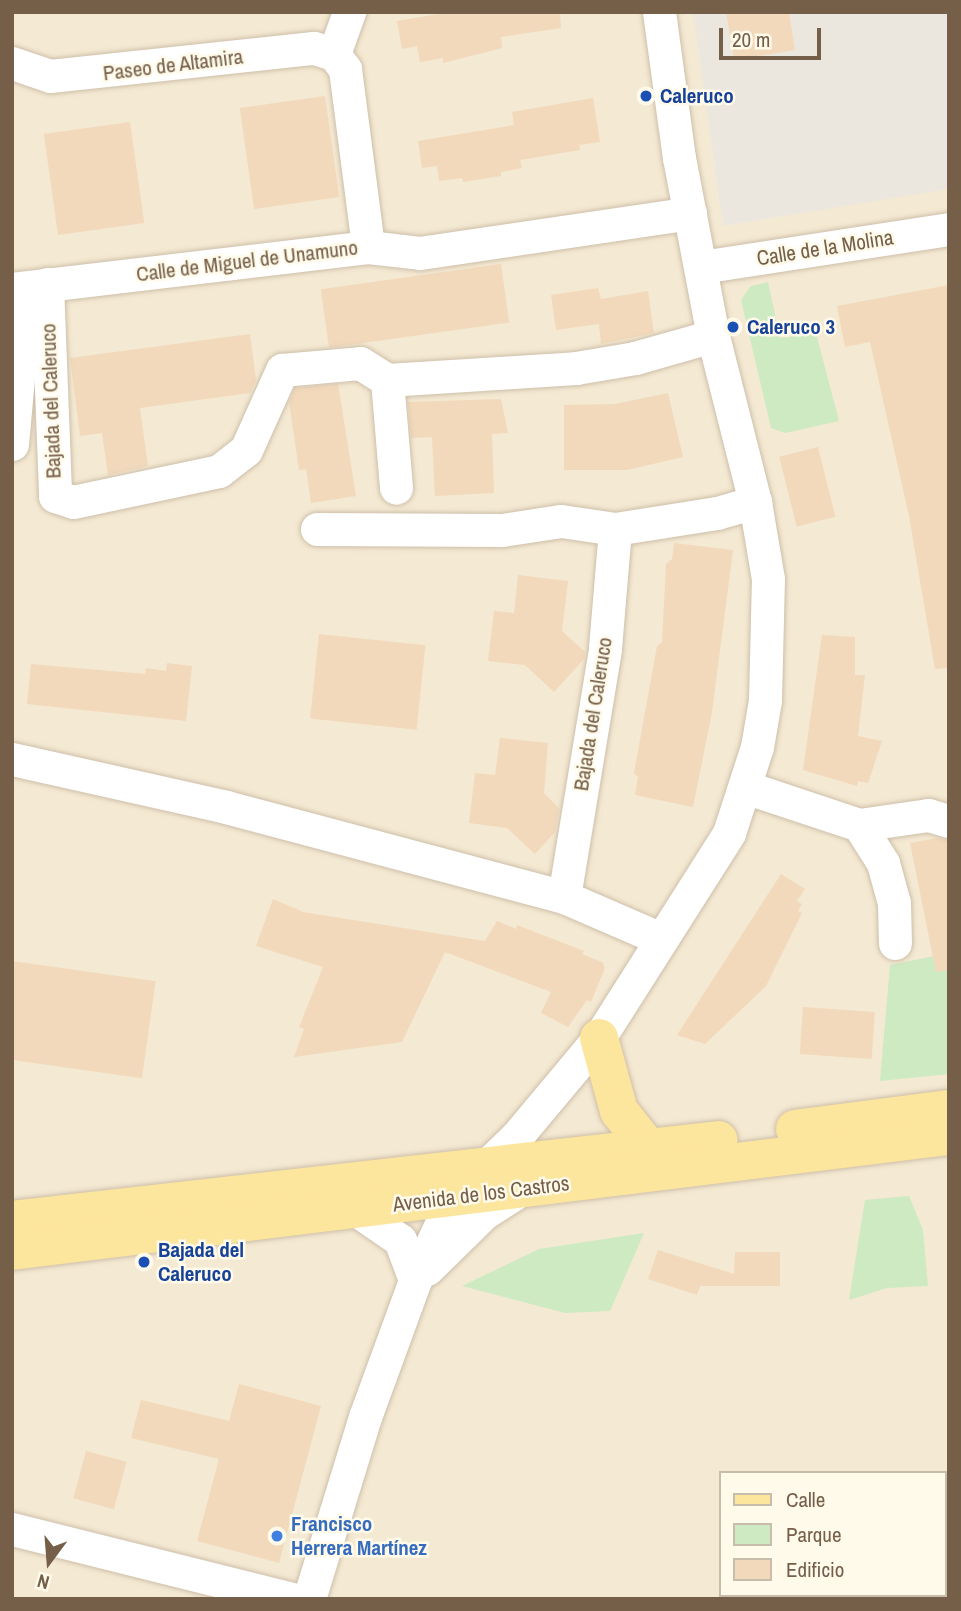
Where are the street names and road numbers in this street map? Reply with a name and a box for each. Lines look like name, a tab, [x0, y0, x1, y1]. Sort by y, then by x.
street label: Paseo de Altamira	[101, 44, 245, 86]
street label: Calle de la Molina	[755, 225, 895, 271]
street label: Calle de Miguel de Unamuno	[135, 235, 359, 287]
street label: Bajada del Caleruco	[36, 323, 66, 479]
street label: Bajada del Caleruco	[568, 635, 618, 793]
street label: Avenida de los Castros	[391, 1171, 571, 1217]

